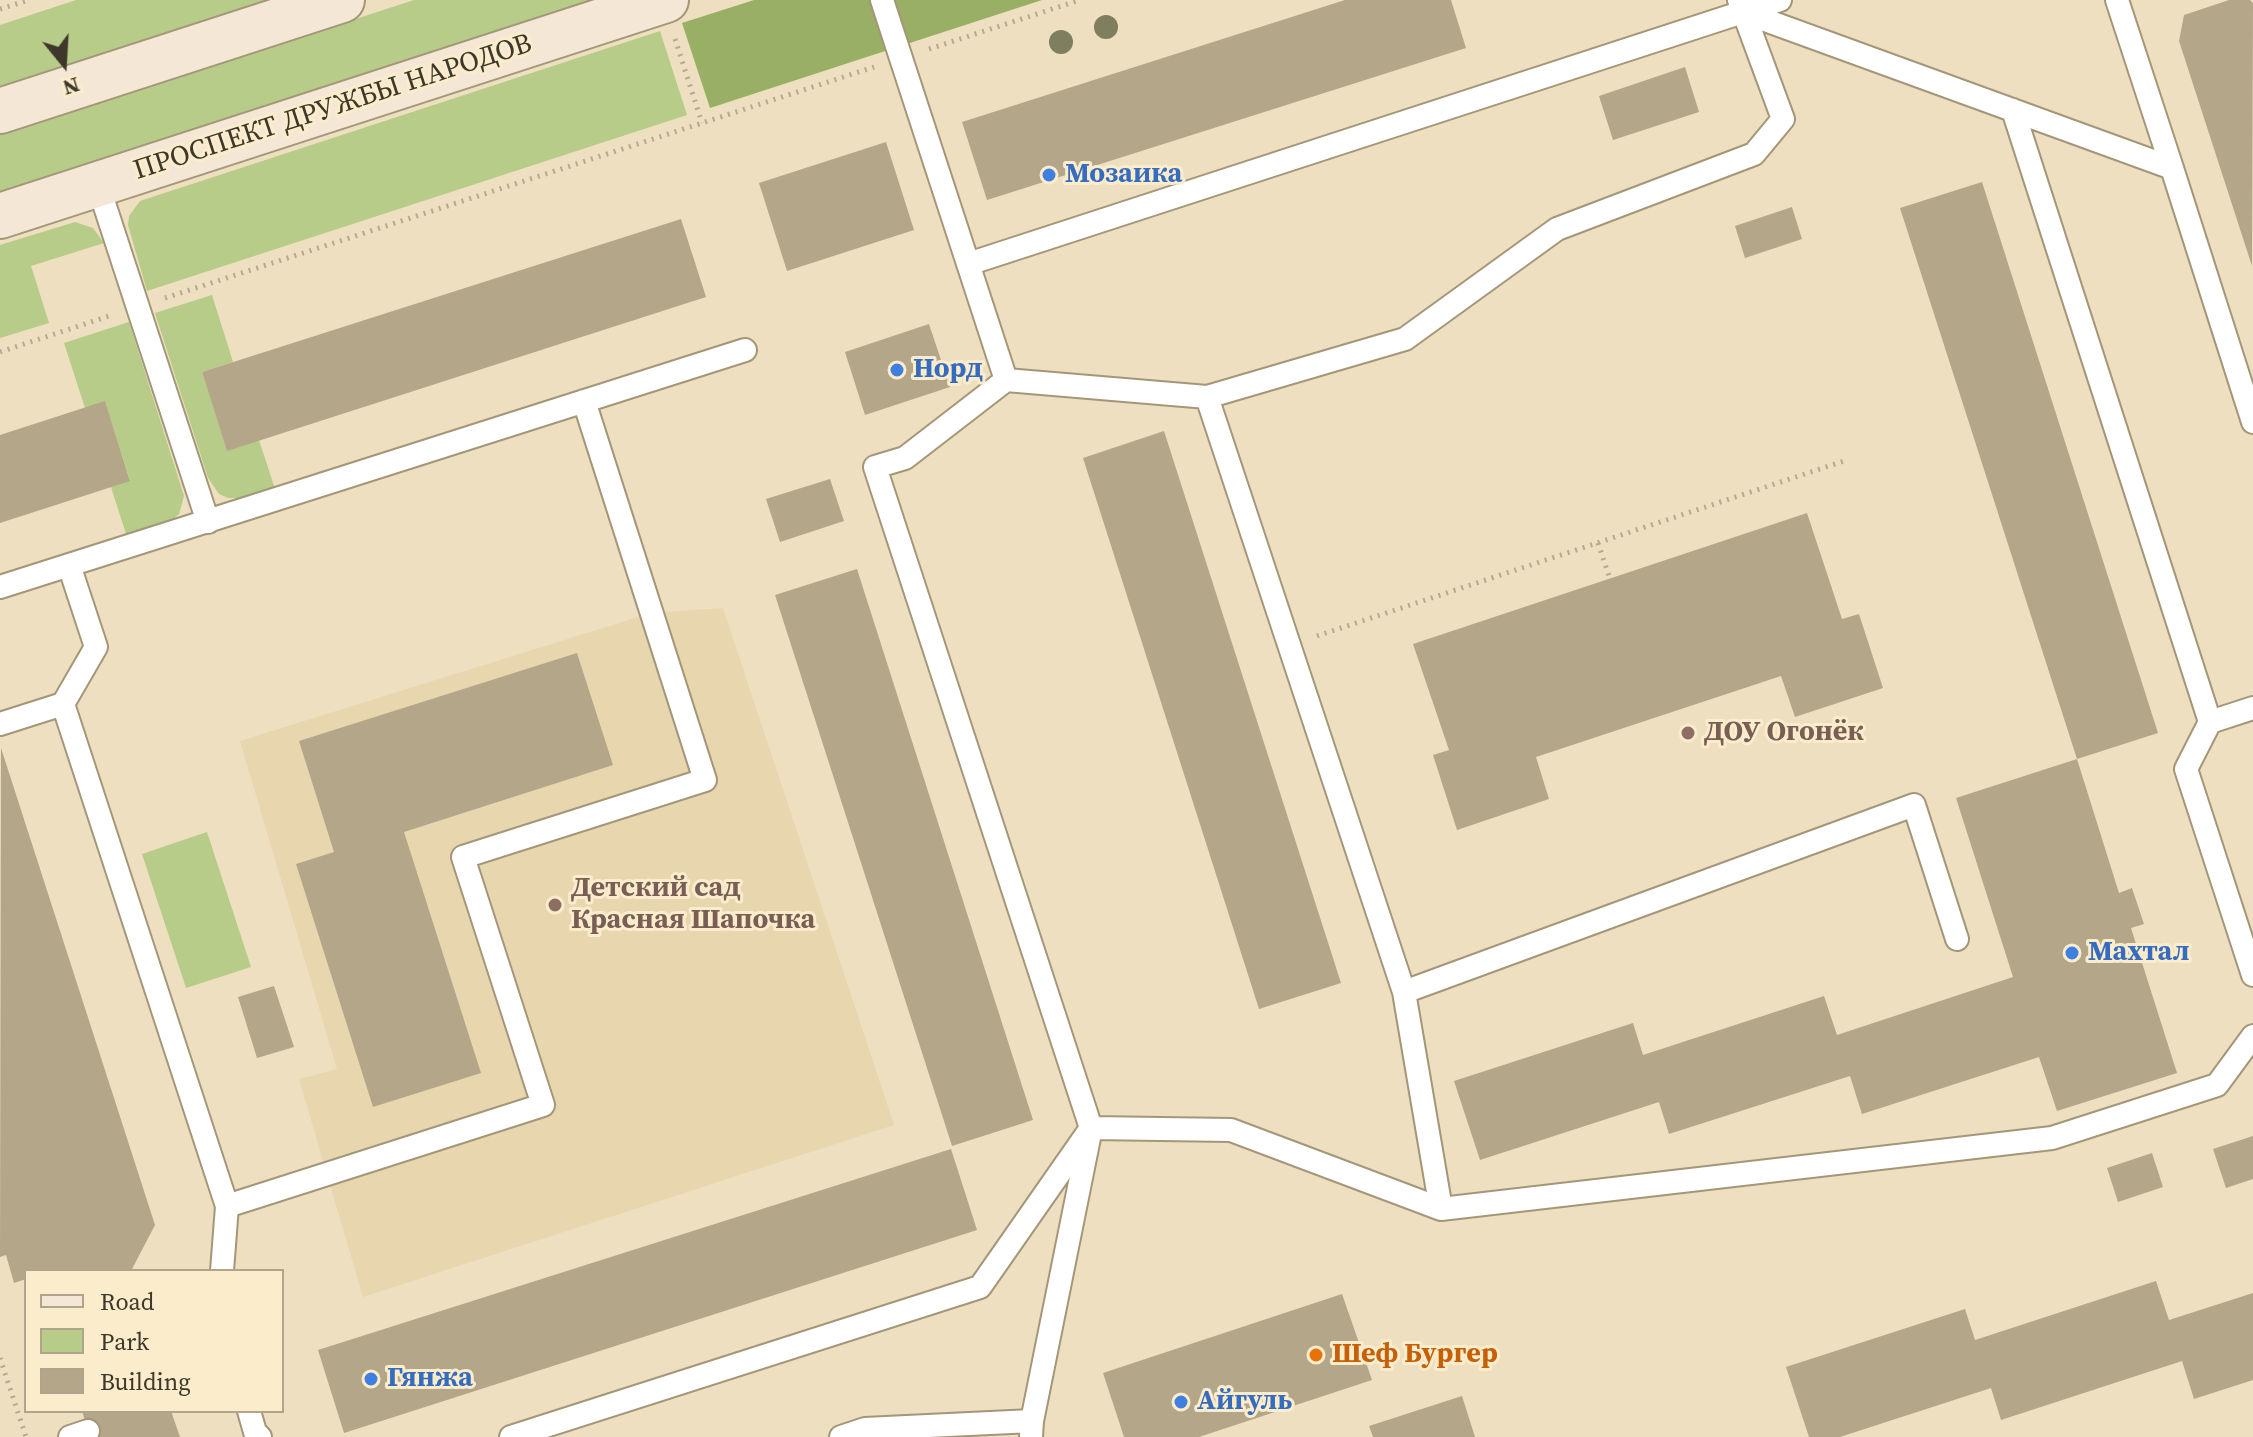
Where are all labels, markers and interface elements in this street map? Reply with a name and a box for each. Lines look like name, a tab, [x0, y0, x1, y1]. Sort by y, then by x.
north arrow	[24, 24, 104, 104]
street label: ПРОСПЕКТ ДРУЖБЫ НАРОДОВ	[129, 28, 537, 188]
text: N	[59, 70, 84, 104]
place label: Мозаика	[1065, 158, 1182, 192]
marker: Мозаика	[1040, 166, 1058, 184]
place label: Норд	[913, 353, 983, 387]
marker: Норд	[888, 361, 906, 379]
place label: ДОУ Огонёк	[1704, 716, 1864, 750]
marker: ДОУ Огонёк	[1679, 724, 1697, 742]
place label: Детский сад Красная Шапочка	[571, 872, 815, 938]
marker: Детский сад Красная Шапочка	[546, 896, 564, 914]
place label: Махтал	[2088, 936, 2190, 970]
marker: Махтал	[2063, 944, 2081, 962]
legend	[24, 1269, 284, 1413]
text: Road	[100, 1285, 154, 1318]
text: Park	[100, 1325, 149, 1358]
place label: Шеф Бургер	[1332, 1338, 1498, 1372]
marker: Шеф Бургер	[1307, 1346, 1325, 1364]
place label: Гянжа	[387, 1362, 473, 1396]
text: Building	[100, 1365, 191, 1398]
marker: Гянжа	[362, 1370, 380, 1388]
place label: Айгуль	[1197, 1385, 1292, 1419]
marker: Айгуль	[1172, 1393, 1190, 1411]

